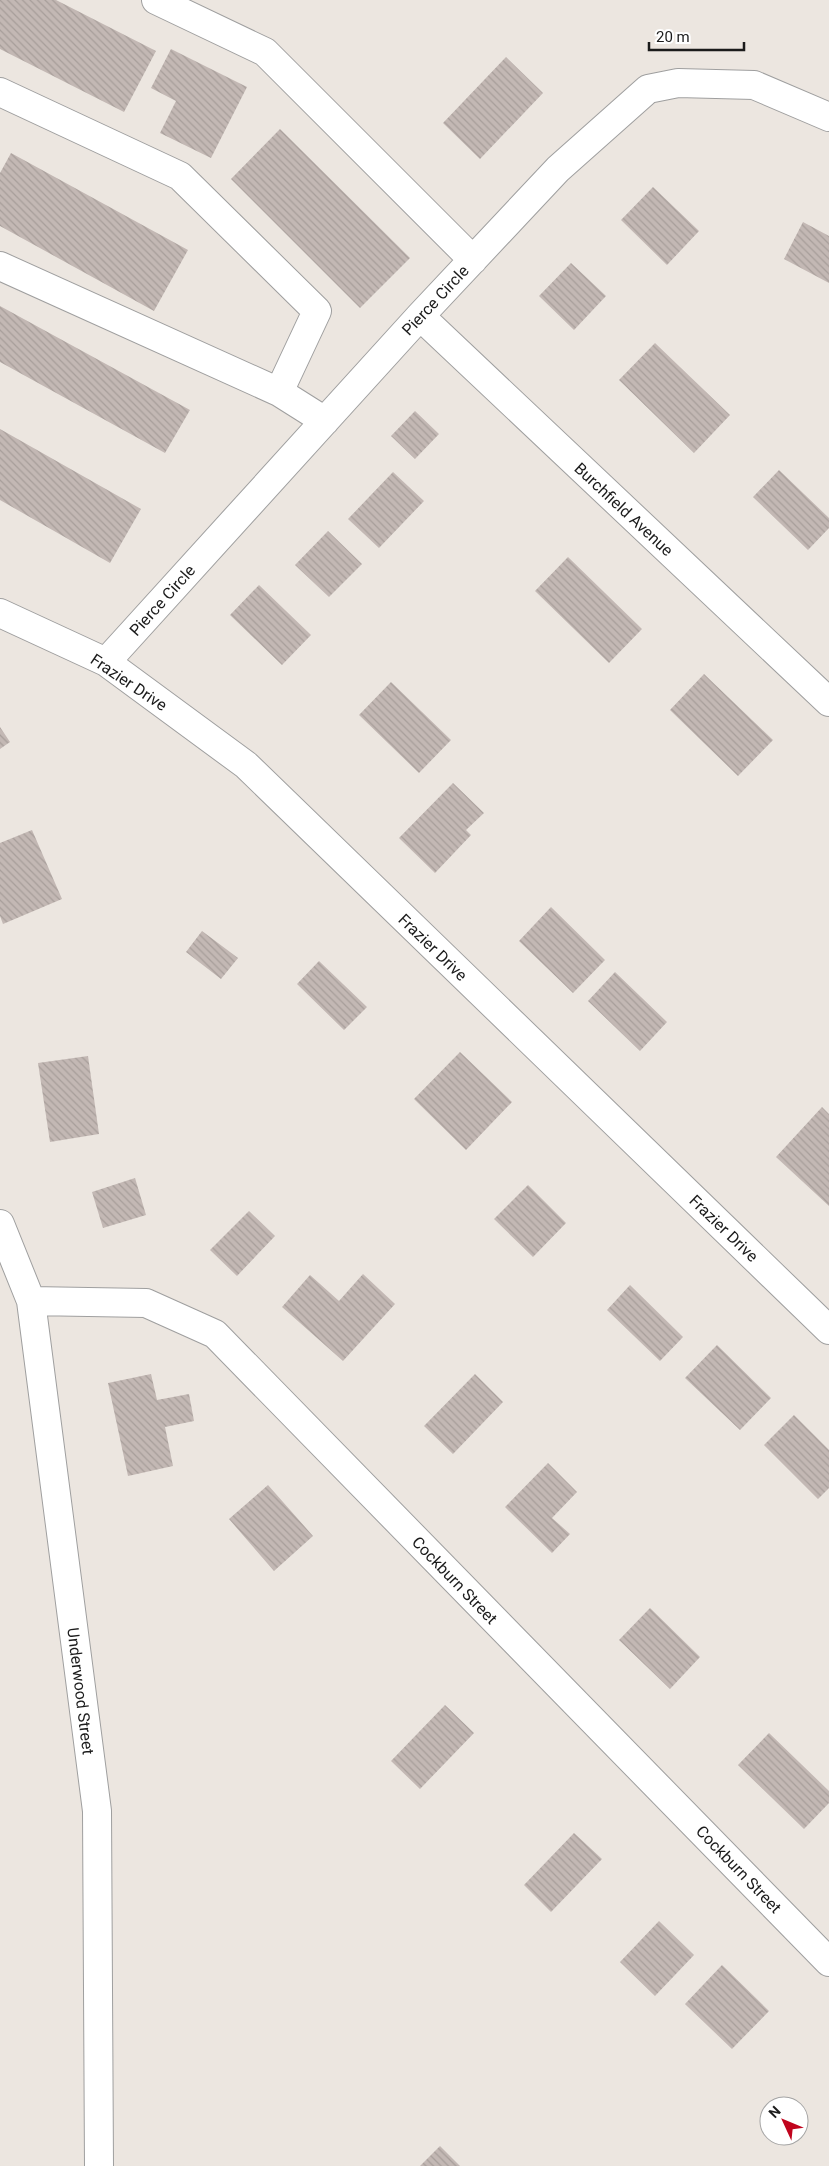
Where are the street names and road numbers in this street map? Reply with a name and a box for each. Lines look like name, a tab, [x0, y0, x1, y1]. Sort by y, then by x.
street label: Pierce Circle	[398, 261, 473, 339]
street label: Burchfield Avenue	[570, 459, 677, 560]
street label: Pierce Circle	[126, 561, 199, 640]
street label: Frazier Drive	[87, 650, 171, 715]
street label: Frazier Drive	[394, 910, 471, 985]
street label: Frazier Drive	[685, 1191, 762, 1266]
street label: Cockburn Street	[408, 1533, 501, 1628]
street label: Underwood Street	[63, 1627, 98, 1756]
street label: Cockburn Street	[692, 1822, 785, 1917]

